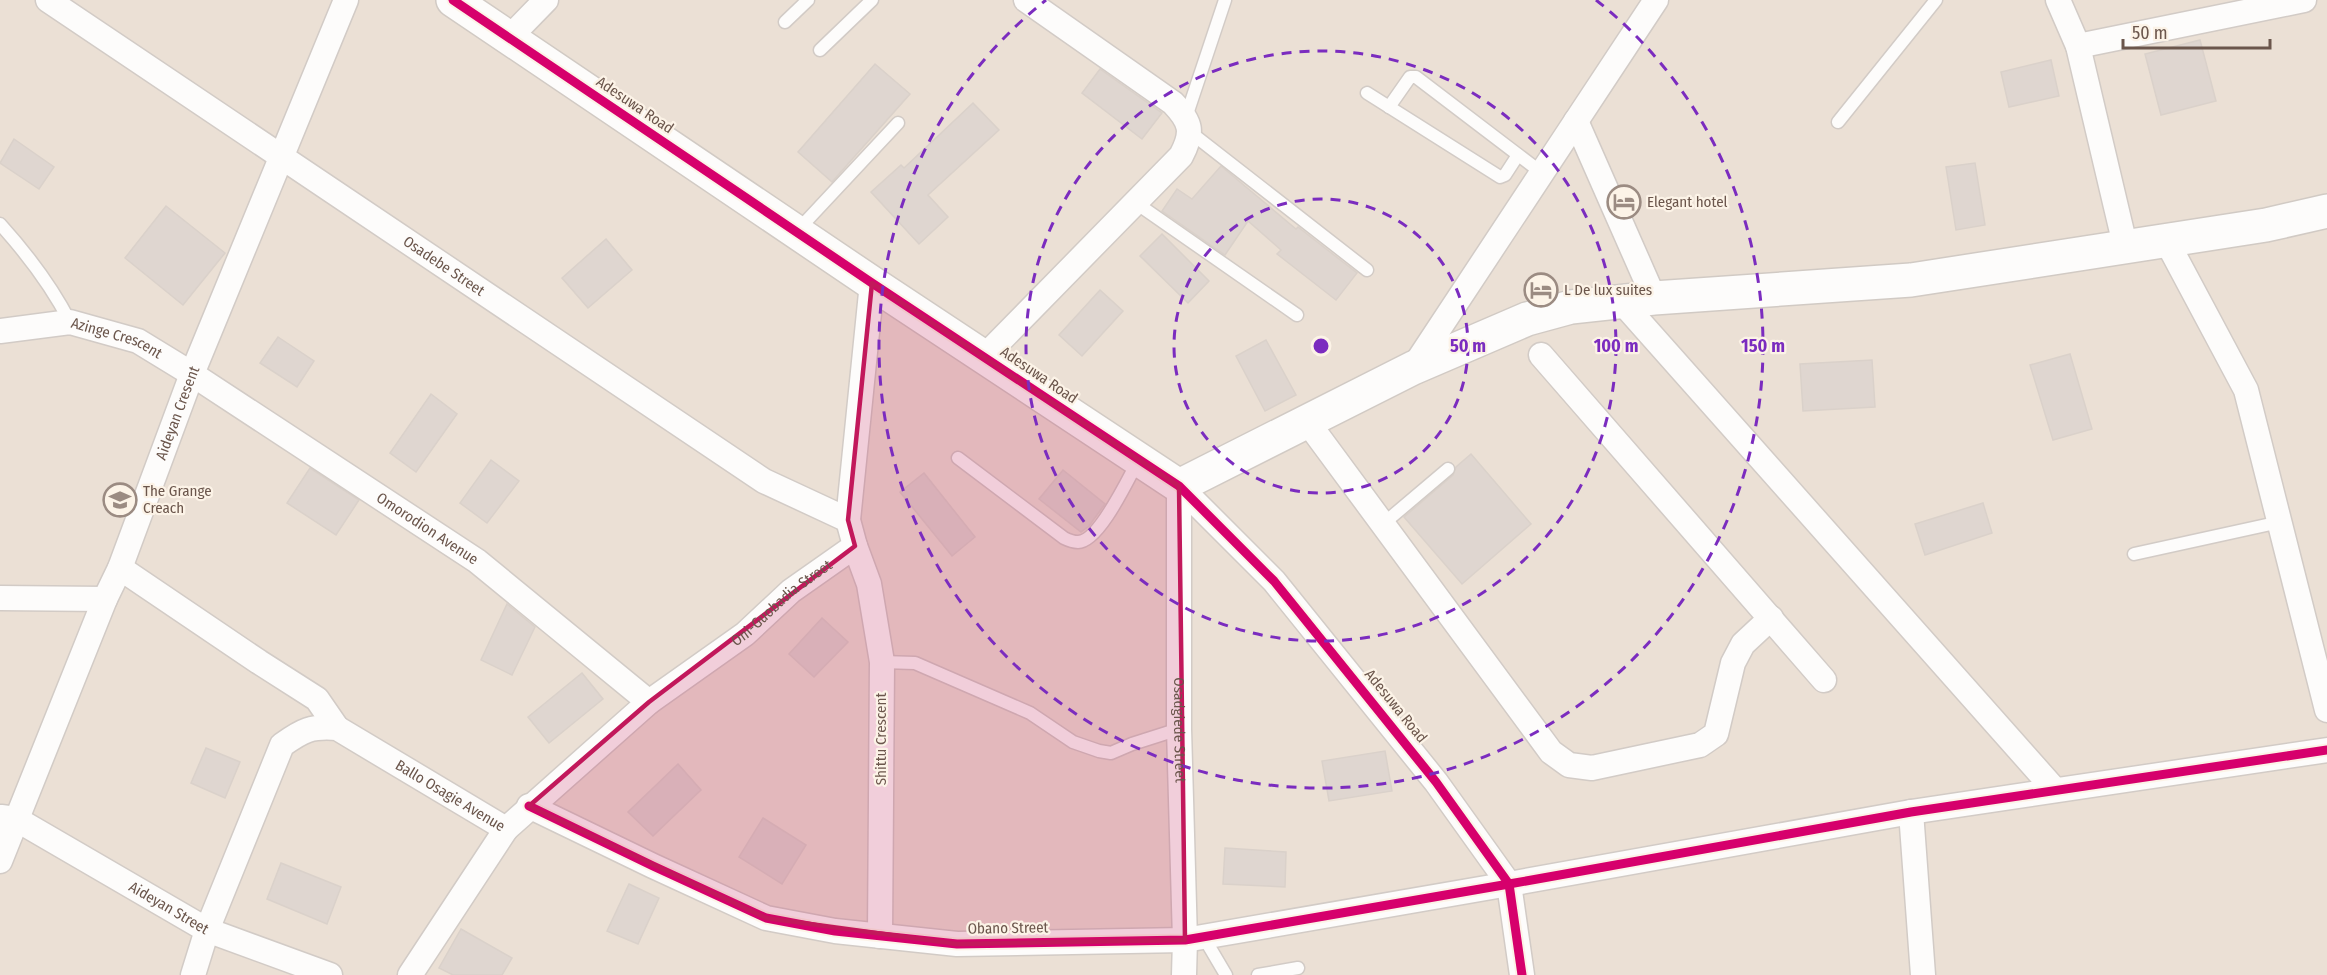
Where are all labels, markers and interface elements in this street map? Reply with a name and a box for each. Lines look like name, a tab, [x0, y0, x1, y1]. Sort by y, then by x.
scale bar	[2123, 12, 2270, 50]
text: 50 m	[2132, 22, 2168, 44]
street label: Adesuwa Road	[593, 73, 677, 137]
hotel icon: Elegant hotel	[1606, 184, 1642, 220]
place label: Elegant hotel	[1647, 193, 1728, 211]
street label: Osadebe Street	[400, 232, 488, 300]
hotel icon: L De lux suites	[1523, 272, 1559, 308]
place label: L De lux suites	[1564, 281, 1652, 299]
street label: Azinge Crescent	[69, 314, 166, 363]
text: 50 m	[1450, 335, 1486, 357]
text: 100 m	[1594, 335, 1638, 357]
text: 150 m	[1741, 335, 1785, 357]
centre of rings	[1311, 336, 1331, 356]
street label: Adesuwa Road	[997, 343, 1081, 407]
street label: Aideyan Cresent	[152, 363, 203, 462]
school or university icon: The Grange Creach	[102, 482, 138, 518]
place label: The Grange Creach	[143, 482, 212, 517]
street label: Omorodion Avenue	[373, 489, 482, 568]
street label: Oni-Guobadia Street	[728, 556, 836, 650]
street label: Adesuwa Road	[1361, 666, 1431, 746]
street label: Osadgiede Street	[1170, 677, 1190, 783]
street label: Shittu Crescent	[872, 693, 890, 785]
street label: Ballo Osagie Avenue	[392, 756, 508, 835]
street label: Aideyan Street	[126, 878, 212, 938]
street label: Obano Street	[967, 918, 1049, 938]

